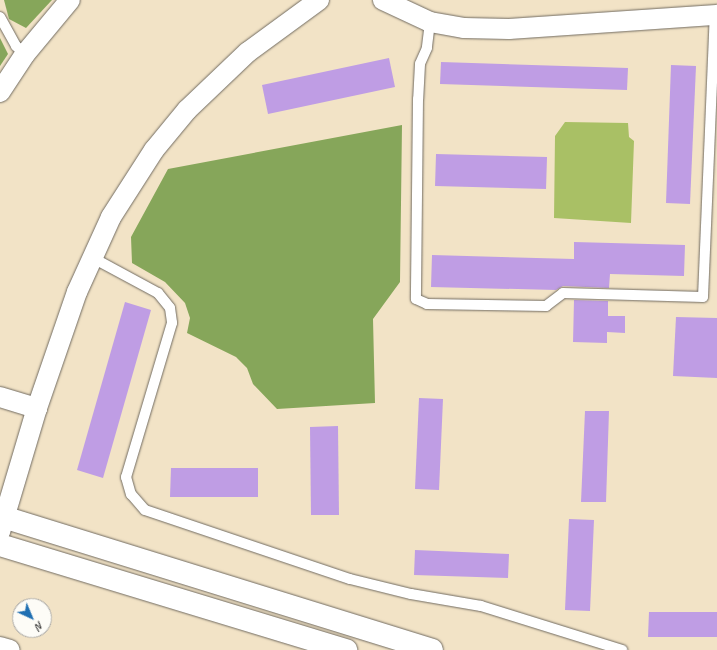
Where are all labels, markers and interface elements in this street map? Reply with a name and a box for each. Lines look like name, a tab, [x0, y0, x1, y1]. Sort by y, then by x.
north arrow	[12, 598, 52, 638]
text: N	[32, 619, 47, 633]

